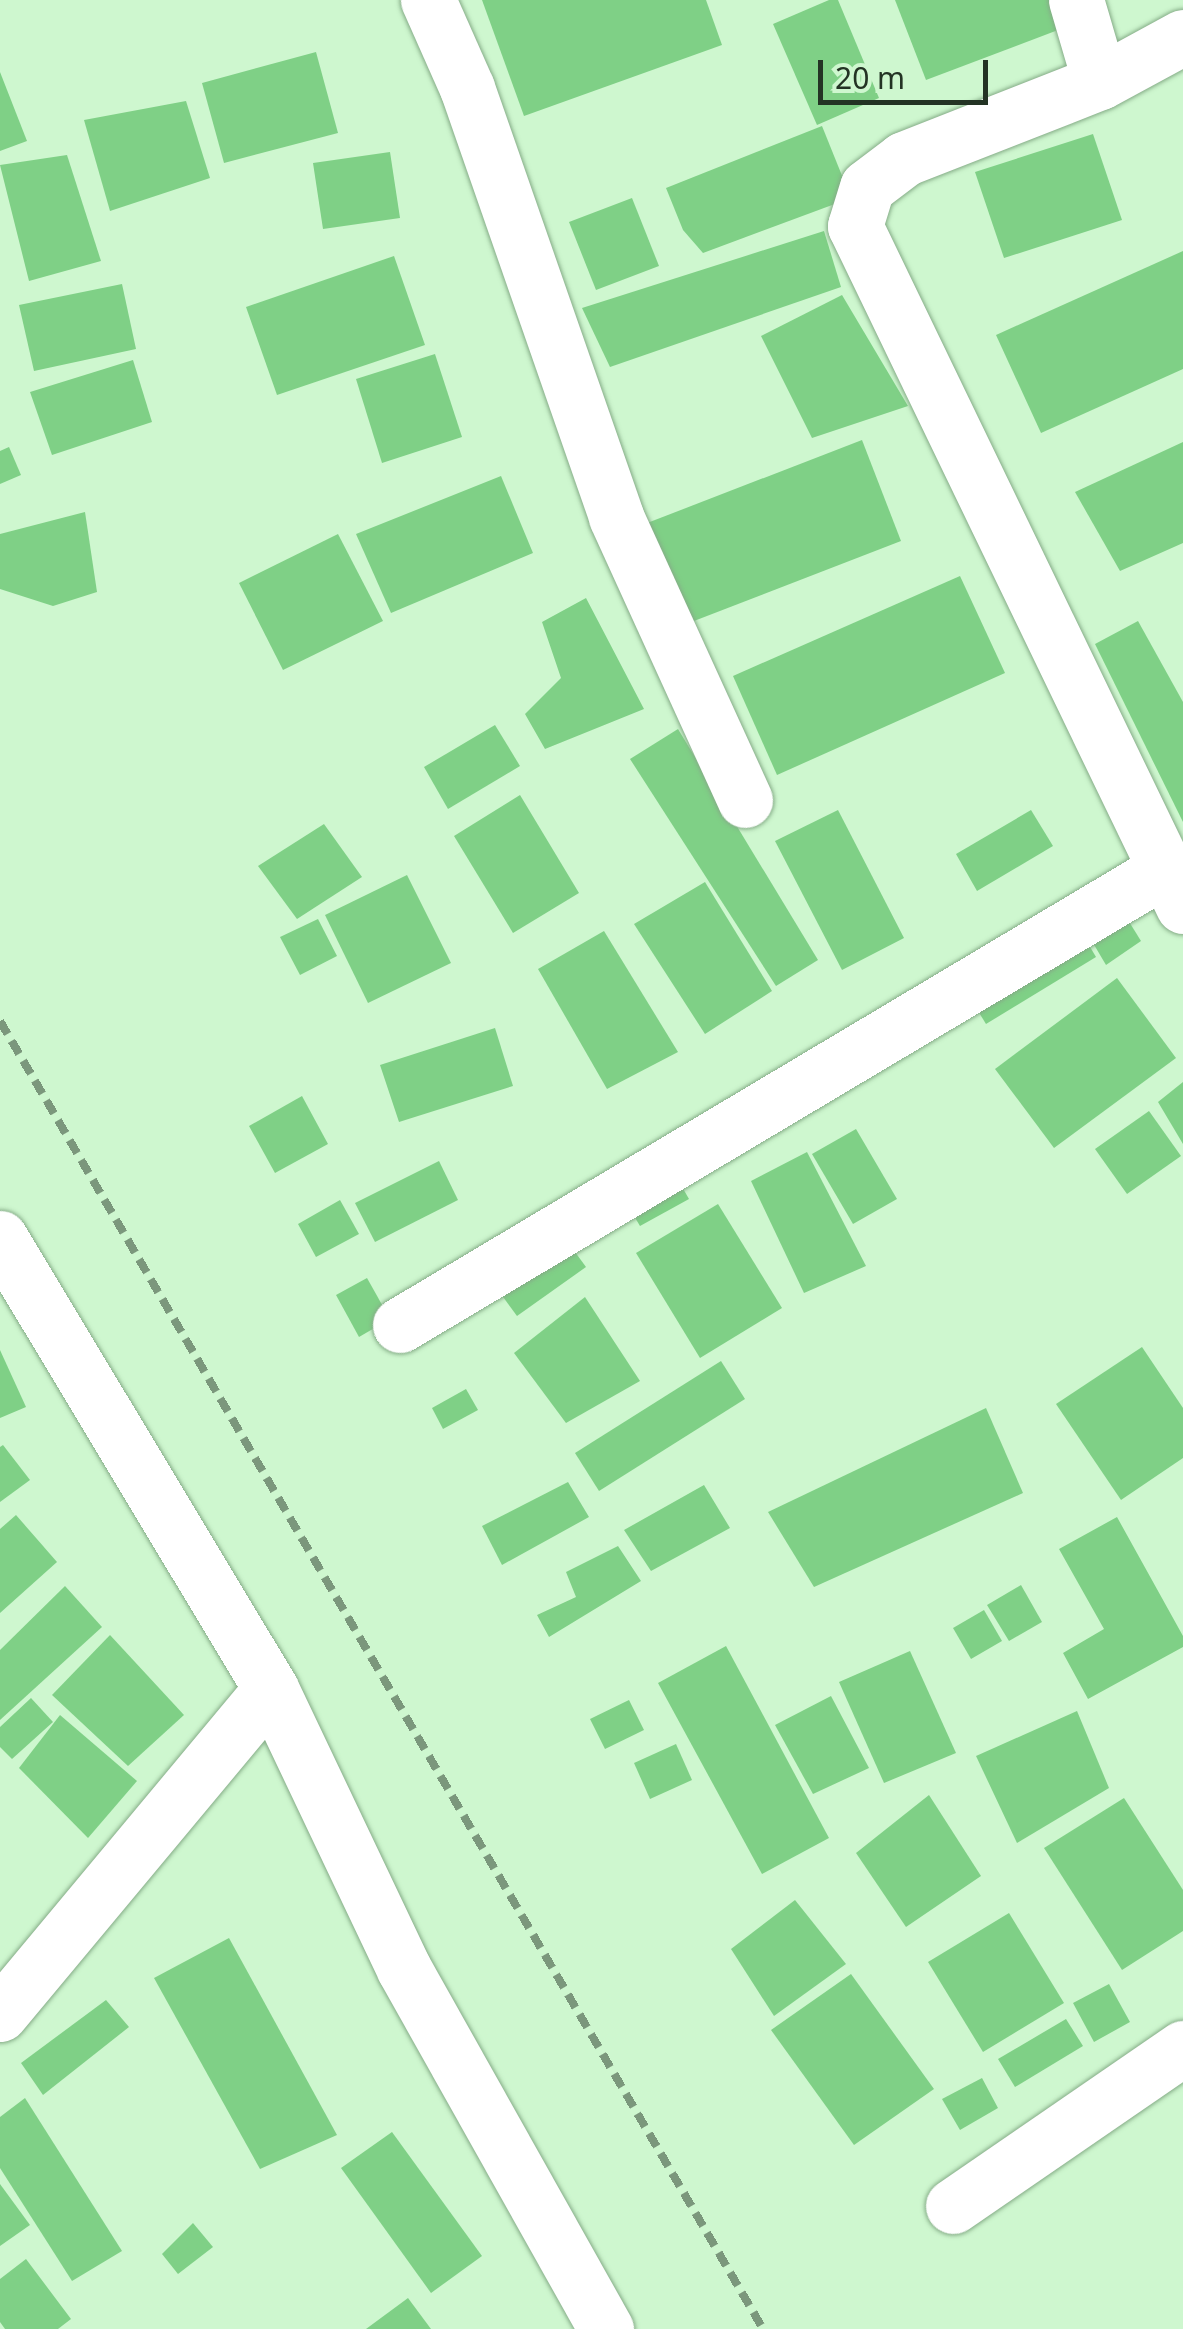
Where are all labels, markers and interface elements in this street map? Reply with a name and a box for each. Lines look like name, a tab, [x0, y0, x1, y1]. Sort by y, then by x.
scale bar	[823, 40, 993, 102]
text: 20 m	[835, 57, 905, 98]

